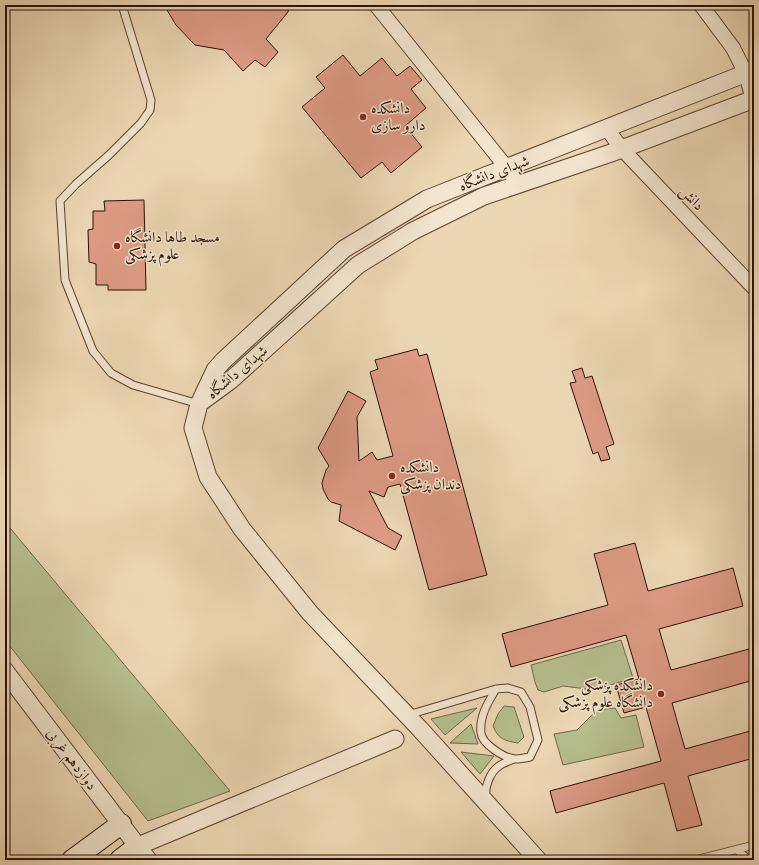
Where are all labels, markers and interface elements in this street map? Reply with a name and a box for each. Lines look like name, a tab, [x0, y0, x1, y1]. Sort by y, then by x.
place label: دانشکده دارو سازی	[371, 99, 425, 135]
marker: دانشکده دارو سازی	[358, 112, 368, 122]
street label: شهدای دانشگاه	[456, 150, 532, 196]
street label: دانش	[675, 182, 708, 215]
place label: مسجد طاها دانشگاه علوم پزشکی	[125, 227, 220, 267]
marker: مسجد طاها دانشگاه علوم پزشکی	[112, 241, 122, 251]
street label: شهدای دانشگاه	[202, 341, 272, 403]
place label: دانشکده دندان پزشکی	[400, 458, 461, 495]
marker: دانشکده دندان پزشکی	[387, 471, 397, 481]
place label: دانشکده پزشکی دانشگاه علوم پزشکی	[559, 676, 653, 715]
marker: دانشکده پزشکی دانشگاه علوم پزشکی	[656, 689, 666, 699]
street label: دوازدهم غربی	[39, 724, 101, 797]

